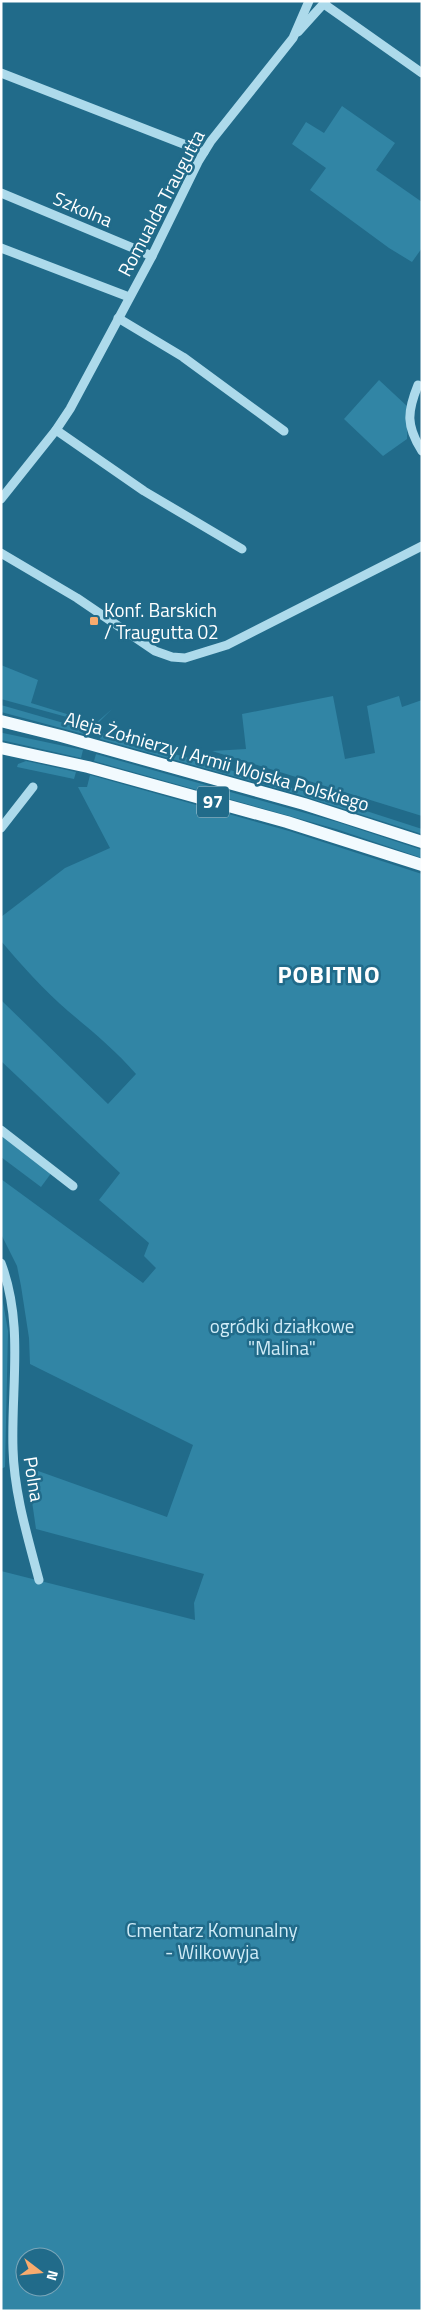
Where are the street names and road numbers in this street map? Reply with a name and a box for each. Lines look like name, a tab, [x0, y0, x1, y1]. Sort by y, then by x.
street label: Romualda Traugutta	[110, 124, 212, 281]
street label: Szkolna	[49, 183, 118, 234]
street label: Aleja Żołnierzy I Armii Wojska Polskiego	[61, 703, 373, 818]
road number: 97	[197, 786, 229, 818]
street label: Polna	[17, 1454, 52, 1504]

